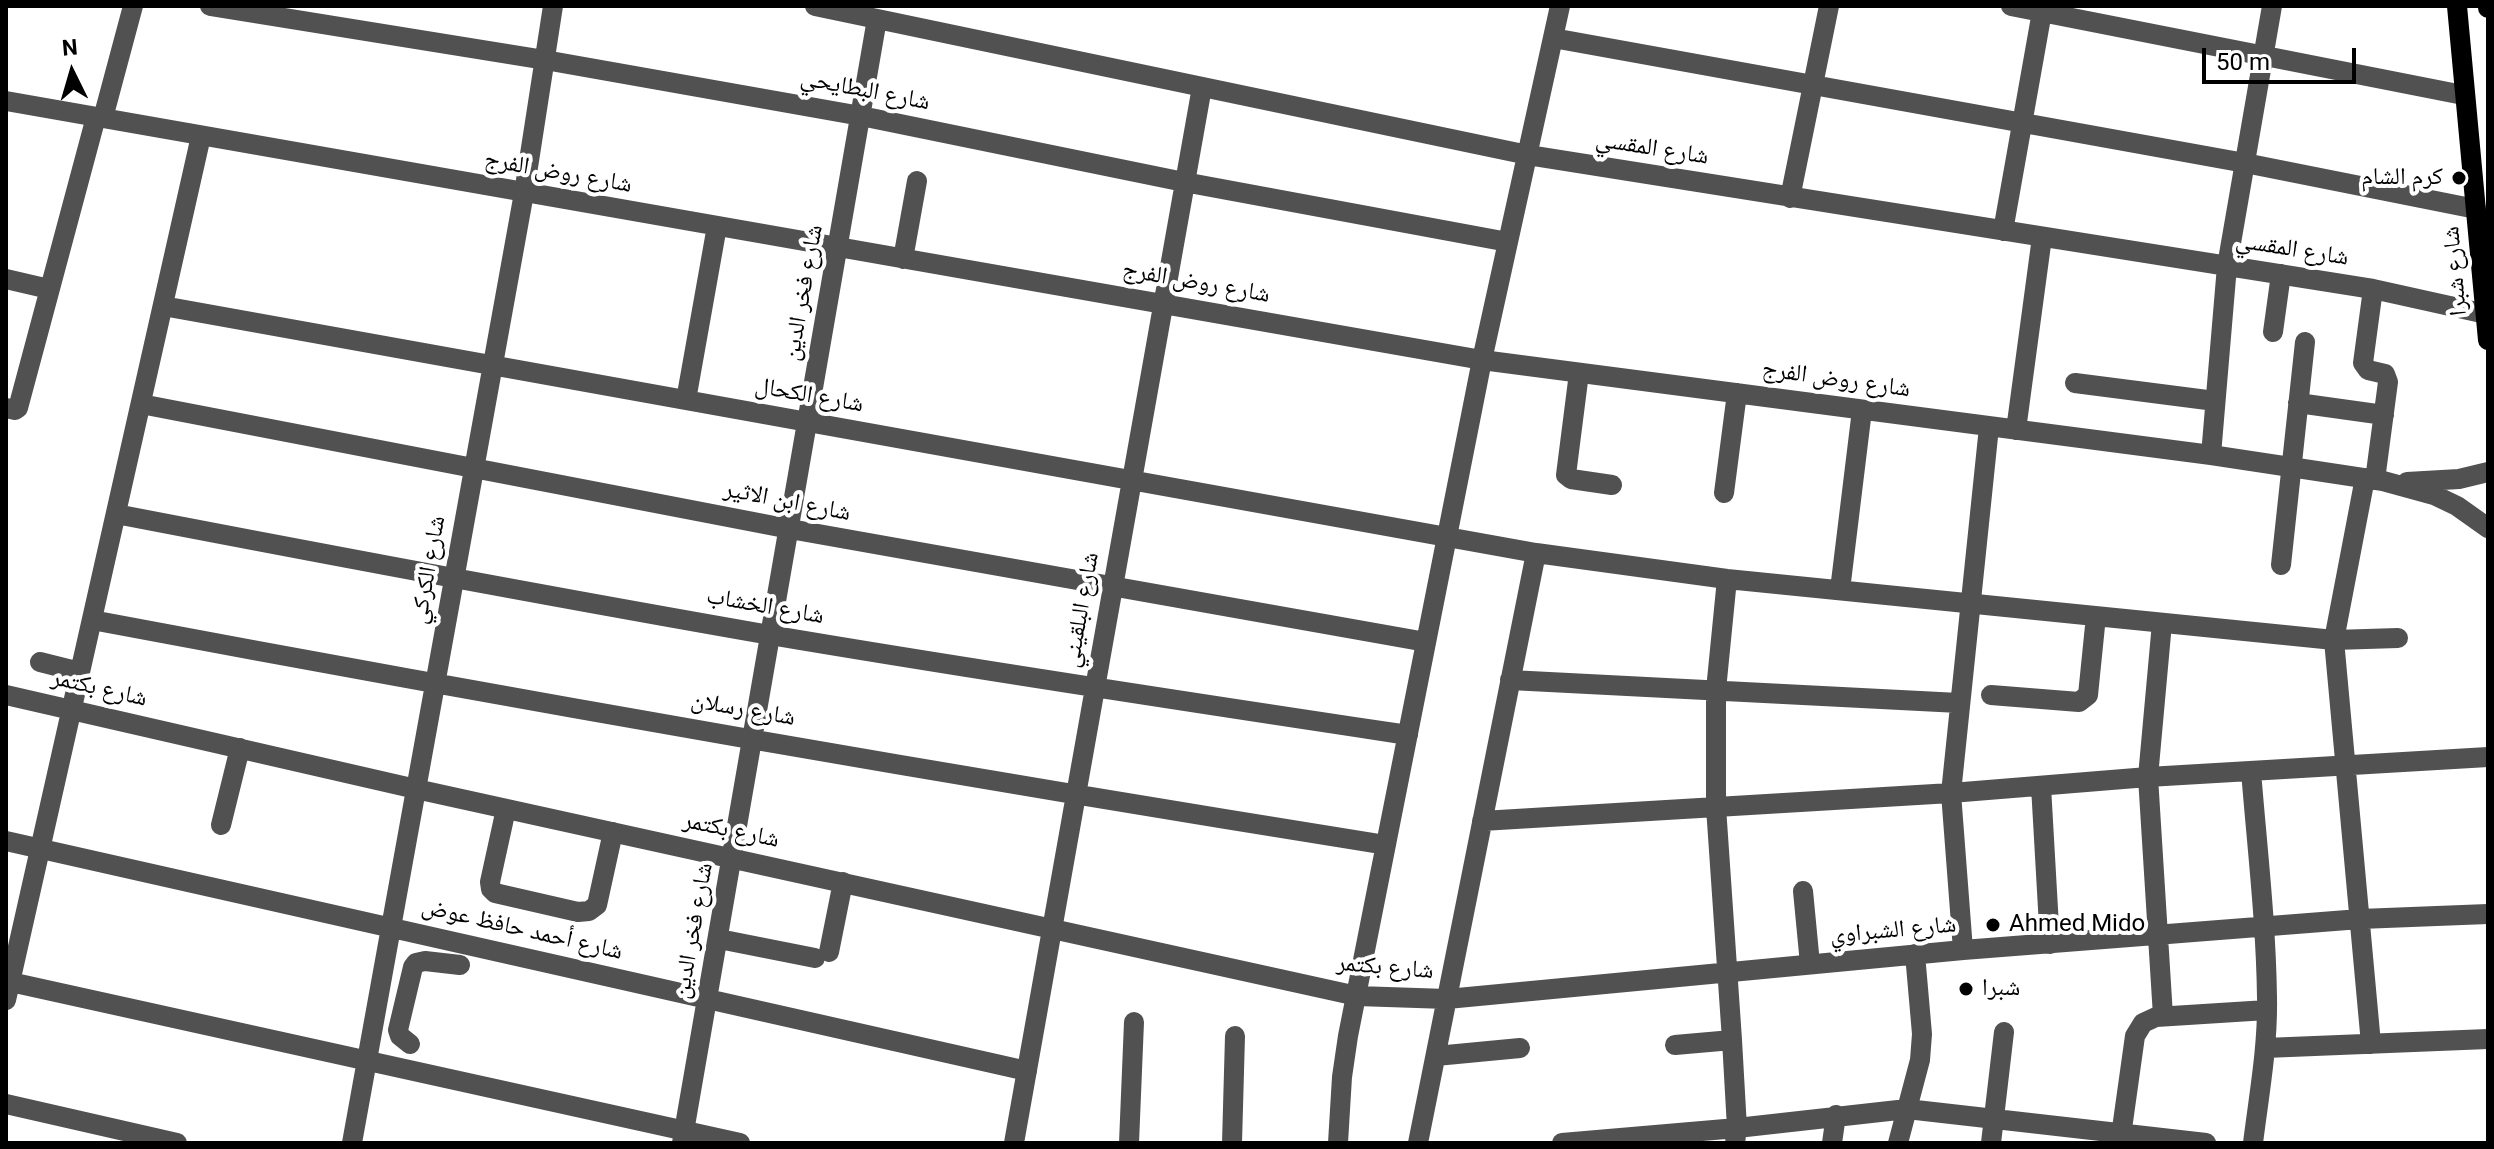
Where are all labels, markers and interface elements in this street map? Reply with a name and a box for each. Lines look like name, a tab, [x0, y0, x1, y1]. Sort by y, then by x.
north arrow	[32, 32, 112, 112]
scale bar	[2206, 32, 2360, 82]
text: N	[61, 34, 79, 61]
text: 50 m	[2216, 48, 2270, 76]
street label: شارع البطايحي	[798, 64, 932, 118]
street label: شارع المقسي	[1593, 126, 1711, 172]
street label: شارع روض الفرج	[482, 146, 634, 200]
place label: كرم الشام	[2361, 164, 2443, 192]
marker: كرم الشام	[2450, 169, 2468, 187]
street label: شارع فخر الدين	[778, 223, 830, 363]
street label: شارع شبرا	[2438, 225, 2474, 317]
street label: شارع المقسي	[2233, 227, 2351, 273]
street label: شارع روض الفرج	[1120, 256, 1272, 310]
street label: شارع روض الفرج	[1760, 355, 1912, 405]
street label: شارع الكحال	[752, 372, 866, 420]
street label: شارع ابن الاثير	[721, 476, 853, 528]
street label: شارع الكركي	[405, 514, 453, 626]
street label: شارع البلقيني	[1058, 550, 1106, 670]
street label: شارع الخشاب	[704, 582, 826, 632]
street label: شارع بكتمر	[48, 664, 150, 714]
street label: شارع رسلان	[689, 687, 797, 733]
street label: شارع بكتمر	[680, 807, 782, 855]
street label: شارع فخر الدين	[668, 861, 720, 1001]
street label: شارع أحمد حافظ عوض	[419, 893, 625, 967]
street label: شارع الشبراوي	[1829, 911, 1957, 951]
place label: Ahmed Mido	[2009, 911, 2145, 939]
marker: Ahmed Mido	[1984, 916, 2002, 934]
street label: شارع بكتمر	[1335, 949, 1435, 987]
place label: شبرا	[1982, 975, 2020, 1003]
marker: شبرا	[1957, 980, 1975, 998]

